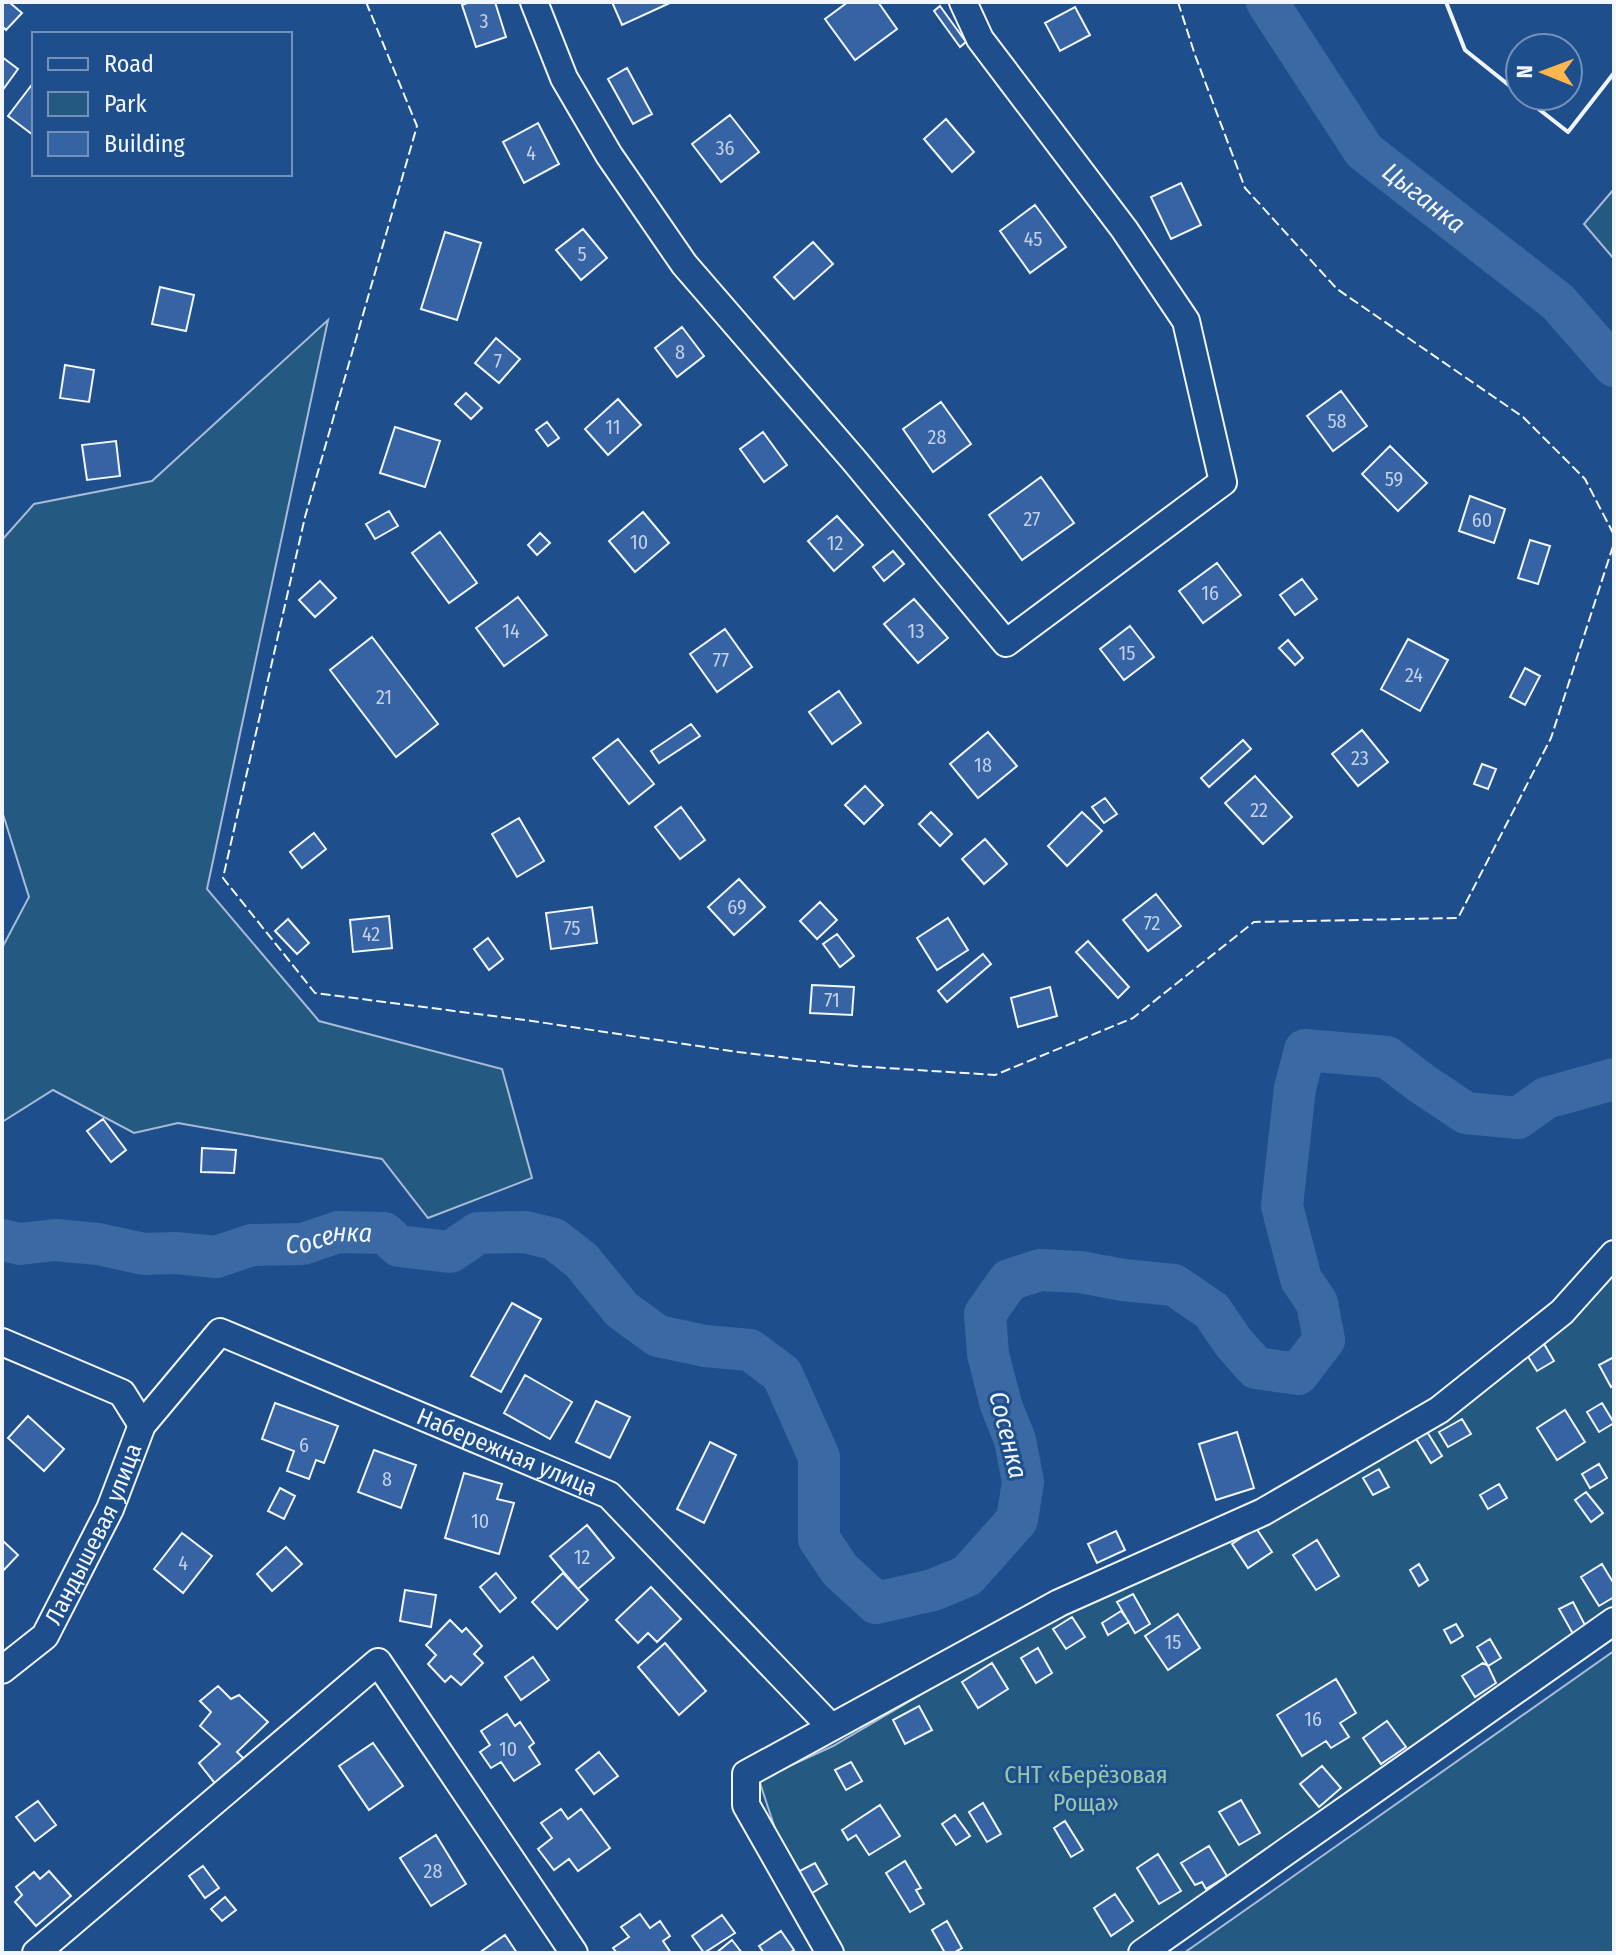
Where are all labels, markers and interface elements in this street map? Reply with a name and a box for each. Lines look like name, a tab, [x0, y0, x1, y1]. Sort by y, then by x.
house number: 3	[479, 9, 489, 33]
legend	[32, 32, 292, 176]
north arrow	[1504, 32, 1584, 112]
text: Road	[104, 50, 154, 78]
text: N	[1511, 65, 1538, 78]
text: Park	[104, 90, 147, 118]
text: Building	[104, 130, 186, 158]
house number: 36	[716, 136, 735, 160]
house number: 4	[526, 141, 536, 165]
water label: Цыганка	[1377, 156, 1472, 240]
house number: 45	[1024, 227, 1042, 251]
house number: 5	[577, 242, 587, 266]
house number: 8	[675, 340, 685, 364]
house number: 7	[494, 349, 502, 373]
house number: 58	[1327, 409, 1347, 433]
house number: 11	[605, 415, 621, 439]
house number: 28	[928, 425, 946, 449]
house number: 59	[1385, 467, 1403, 491]
house number: 27	[1024, 507, 1040, 531]
house number: 60	[1472, 508, 1492, 532]
house number: 10	[630, 530, 648, 554]
house number: 12	[827, 531, 843, 555]
house number: 16	[1201, 581, 1219, 605]
house number: 14	[502, 619, 520, 643]
house number: 13	[908, 619, 924, 643]
house number: 15	[1119, 641, 1135, 665]
house number: 77	[713, 648, 729, 672]
house number: 24	[1405, 663, 1423, 687]
house number: 21	[376, 685, 392, 709]
house number: 23	[1351, 746, 1369, 770]
house number: 18	[974, 753, 992, 777]
house number: 22	[1250, 798, 1268, 822]
house number: 69	[727, 895, 747, 919]
house number: 72	[1144, 911, 1161, 935]
house number: 75	[564, 916, 581, 940]
house number: 42	[362, 922, 380, 946]
house number: 71	[824, 988, 840, 1012]
water label: Сосенка	[285, 1216, 373, 1260]
water label: Сосенка	[982, 1388, 1034, 1482]
street label: Набережная улица	[413, 1402, 601, 1502]
house number: 6	[299, 1433, 309, 1457]
street label: Ландышевая улица	[39, 1439, 148, 1629]
house number: 8	[382, 1467, 392, 1491]
house number: 10	[471, 1509, 489, 1533]
house number: 12	[574, 1545, 590, 1569]
house number: 4	[178, 1551, 188, 1575]
house number: 15	[1165, 1630, 1181, 1654]
house number: 16	[1304, 1707, 1322, 1731]
house number: 10	[499, 1737, 517, 1761]
park label: СНТ «Берёзовая Роща»	[1004, 1761, 1168, 1817]
house number: 28	[424, 1859, 442, 1883]

